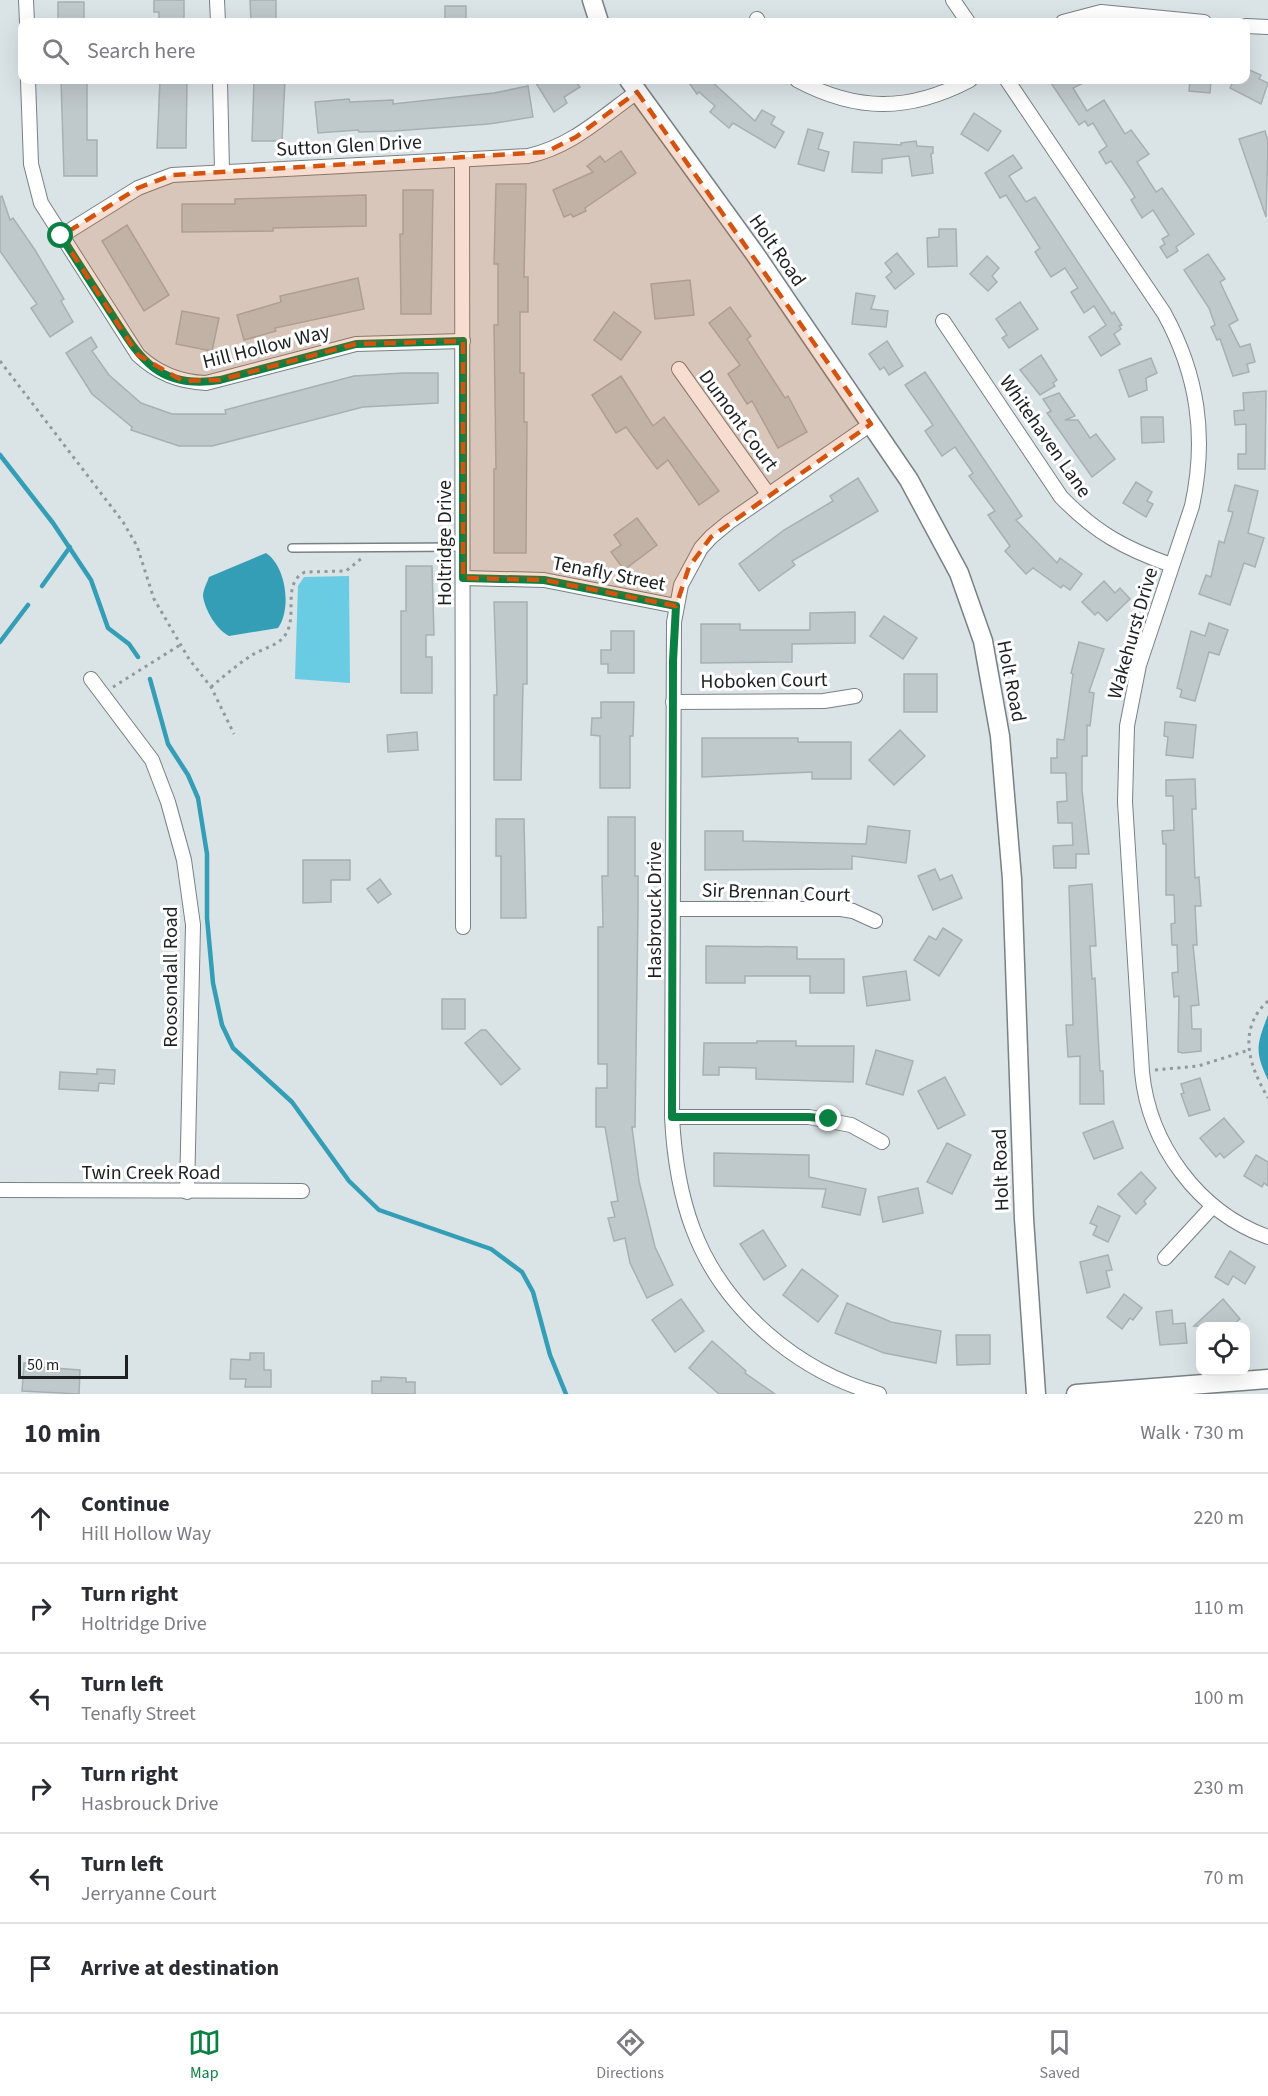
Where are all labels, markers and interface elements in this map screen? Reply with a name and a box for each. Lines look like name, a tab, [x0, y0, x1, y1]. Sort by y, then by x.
search box	[18, 18, 1250, 84]
icon: search	[39, 35, 72, 68]
text: Search here	[87, 35, 195, 67]
street label: Sutton Glen Drive	[275, 128, 423, 164]
street label: Holt Road	[742, 209, 812, 292]
route start	[47, 222, 73, 248]
street label: Hill Hollow Way	[200, 317, 333, 376]
street label: Dumont Court	[692, 364, 785, 477]
street label: Whitehaven Lane	[993, 370, 1098, 504]
street label: Holtridge Drive	[431, 480, 459, 606]
street label: Tenafly Street	[550, 549, 668, 599]
street label: Wakehurst Drive	[1101, 564, 1165, 702]
street label: Holt Road	[989, 638, 1033, 724]
street label: Hoboken Court	[700, 666, 828, 696]
street label: Hasbrouck Drive	[641, 841, 669, 979]
street label: Sir Brennan Court	[701, 876, 851, 910]
street label: Roosondall Road	[157, 906, 185, 1048]
route end	[815, 1105, 841, 1131]
street label: Holt Road	[986, 1128, 1016, 1212]
street label: Twin Creek Road	[81, 1159, 221, 1187]
map controls	[1196, 1322, 1250, 1376]
button: locate	[1196, 1322, 1250, 1376]
scale bar	[18, 1352, 128, 1380]
text: 50 m	[27, 1354, 59, 1376]
text: 10 min	[24, 1415, 101, 1452]
text: Walk · 730 m	[1140, 1419, 1244, 1447]
text: Continue	[81, 1488, 170, 1520]
icon: ahead	[24, 1502, 57, 1535]
text: 220 m	[1194, 1504, 1244, 1532]
text: Hill Hollow Way	[81, 1520, 211, 1548]
text: Turn right	[81, 1578, 178, 1610]
icon: right	[24, 1592, 57, 1625]
text: 110 m	[1194, 1594, 1244, 1622]
text: Holtridge Drive	[81, 1610, 207, 1638]
text: Turn left	[81, 1668, 163, 1700]
icon: left	[24, 1682, 57, 1715]
text: 100 m	[1194, 1684, 1244, 1712]
text: Tenafly Street	[81, 1700, 196, 1728]
text: Turn right	[81, 1758, 178, 1790]
icon: right	[24, 1772, 57, 1805]
text: 230 m	[1194, 1774, 1244, 1802]
text: Hasbrouck Drive	[81, 1790, 218, 1818]
text: Turn left	[81, 1848, 163, 1880]
icon: left	[24, 1862, 57, 1895]
text: 70 m	[1204, 1864, 1244, 1892]
text: Jerryanne Court	[81, 1880, 217, 1908]
icon: arrive	[24, 1952, 57, 1985]
text: Arrive at destination	[81, 1952, 279, 1984]
tab: Map	[188, 2026, 221, 2084]
tab: Directions	[596, 2026, 664, 2084]
tab: Saved	[1039, 2026, 1080, 2084]

